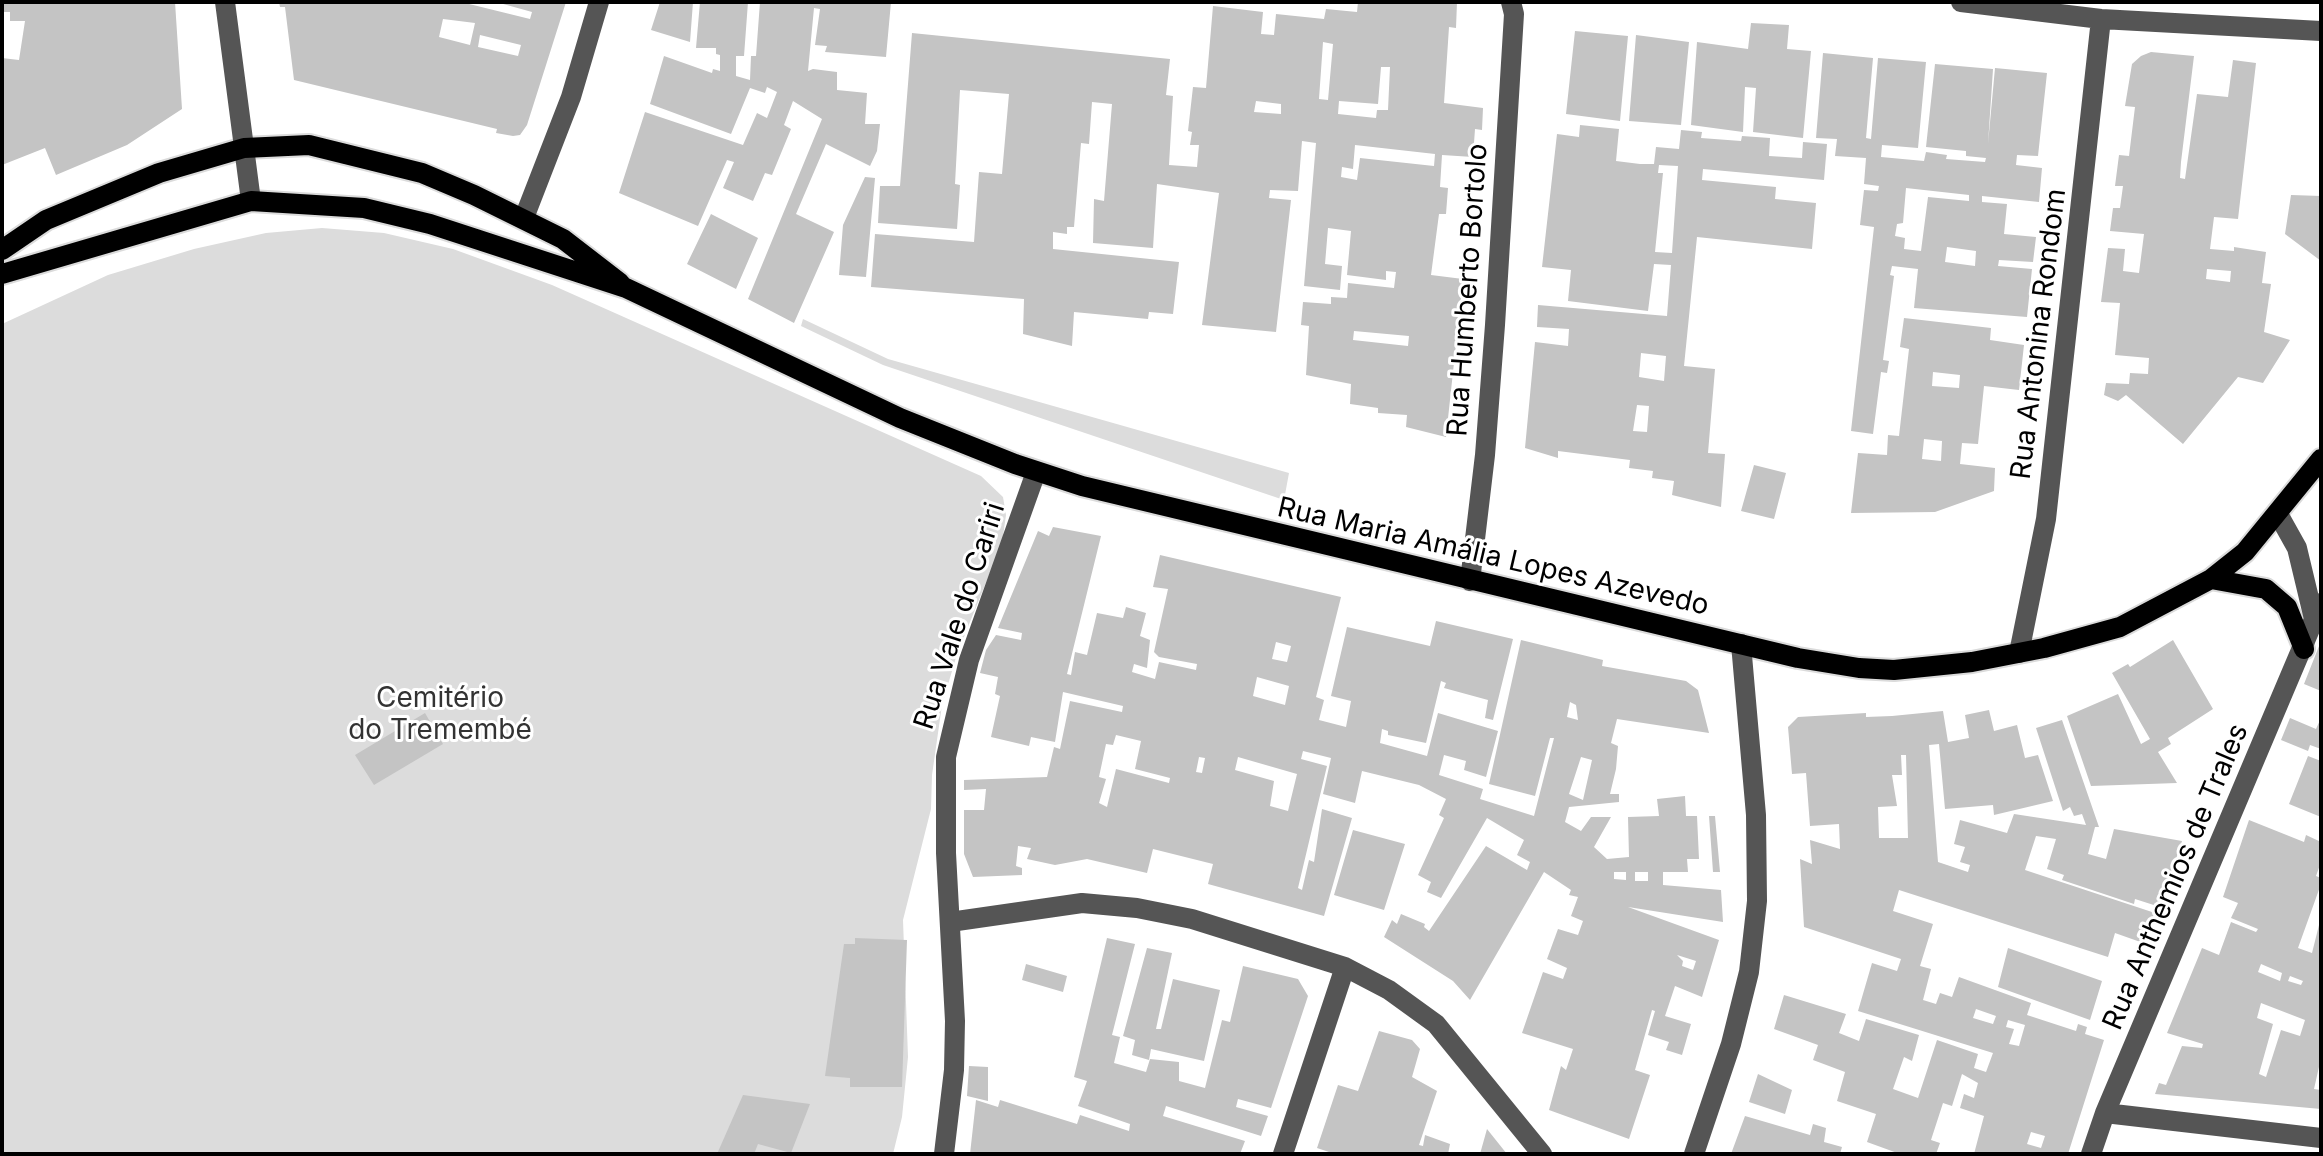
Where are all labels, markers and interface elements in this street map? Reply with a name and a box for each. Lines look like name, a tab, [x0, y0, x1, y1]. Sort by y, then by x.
street label: Rua Humberto Bortolo	[1441, 142, 1495, 438]
street label: Rua Antonina Rondom	[2004, 187, 2074, 481]
street label: Rua Maria Amália Lopes Azevedo	[1274, 491, 1712, 623]
street label: Rua Vale do Cariri	[908, 498, 1012, 734]
park label: Cemitério do Tremembé	[348, 682, 532, 748]
street label: Rua Anthemios de Trales	[2096, 719, 2256, 1035]

